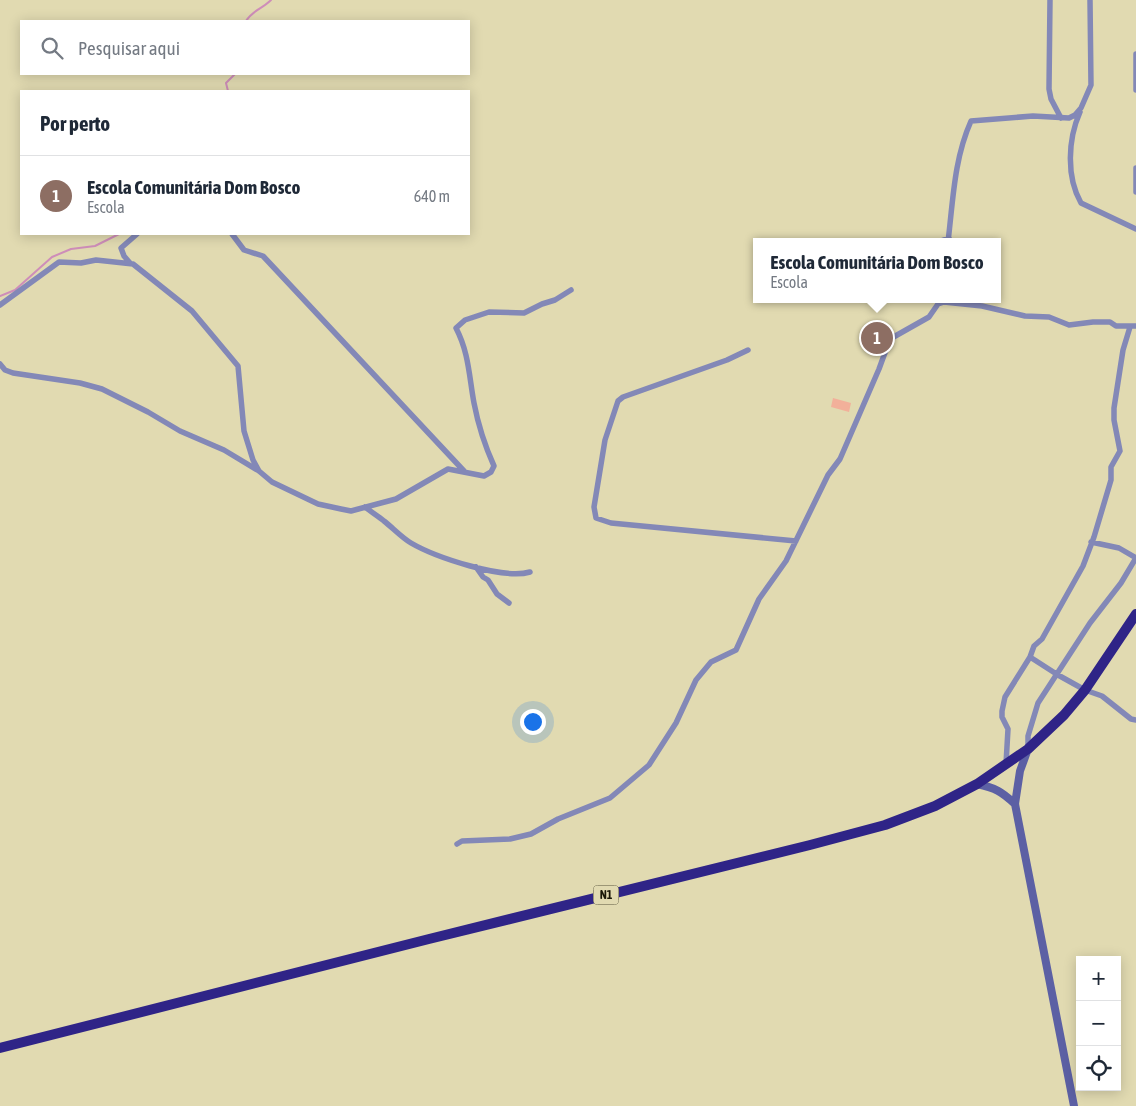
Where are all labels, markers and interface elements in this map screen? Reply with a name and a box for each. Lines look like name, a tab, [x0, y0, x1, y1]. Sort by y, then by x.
search box	[20, 20, 470, 75]
icon: search	[38, 34, 66, 62]
text: Pesquisar aqui	[78, 37, 180, 59]
text: Por perto	[40, 111, 110, 135]
text: Escola Comunitária Dom Bosco	[87, 176, 300, 198]
text: 1	[52, 187, 60, 205]
text: 640 m	[414, 187, 450, 205]
text: Escola	[87, 198, 125, 216]
popup	[753, 238, 1001, 303]
text: Escola Comunitária Dom Bosco	[770, 251, 984, 273]
text: Escola	[770, 273, 808, 291]
pin: 1	[861, 319, 893, 357]
your location	[520, 709, 546, 735]
road number: N1	[594, 886, 618, 904]
map controls	[1076, 956, 1121, 1091]
button: +	[1076, 956, 1121, 1001]
button: −	[1076, 1001, 1121, 1046]
button: locate	[1076, 1046, 1121, 1091]

